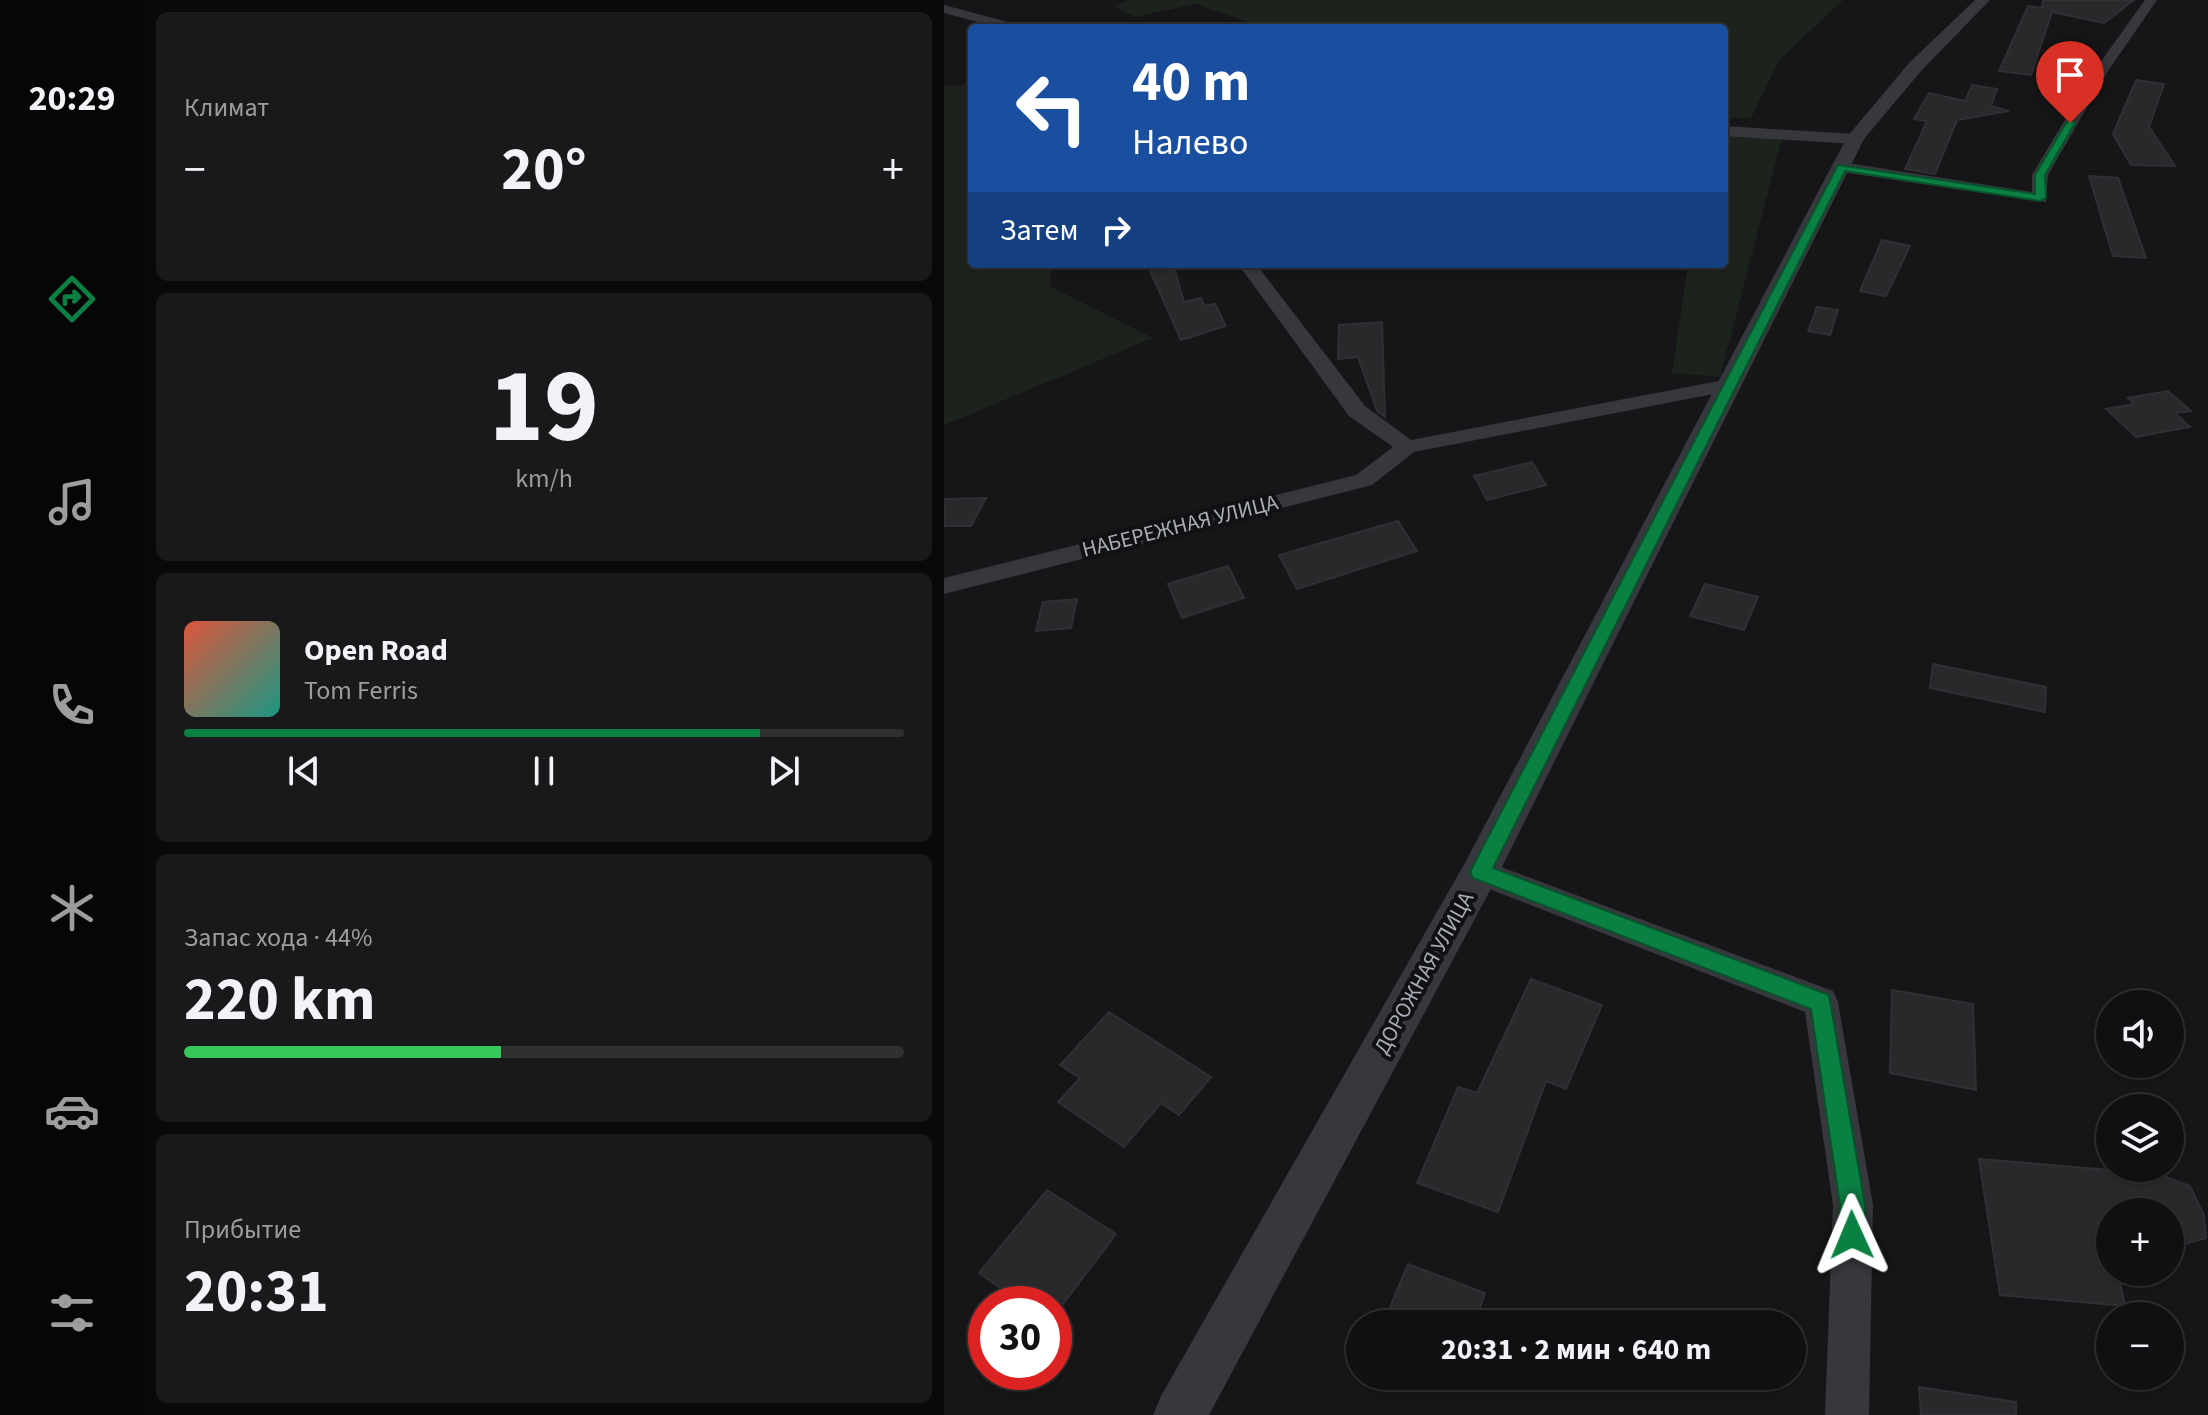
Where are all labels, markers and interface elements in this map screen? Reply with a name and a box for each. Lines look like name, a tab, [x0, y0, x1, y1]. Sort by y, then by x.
pin	[2036, 41, 2104, 123]
text: 40 m	[1132, 43, 1250, 122]
icon: arrive	[2048, 53, 2092, 97]
icon: left	[1000, 56, 1104, 160]
text: 20:29	[29, 73, 115, 124]
text: Климат	[184, 89, 269, 126]
text: Налево	[1132, 117, 1248, 168]
text: 20°	[501, 128, 587, 213]
text: −	[184, 139, 206, 202]
text: +	[882, 139, 904, 202]
icon: right	[1094, 208, 1138, 252]
text: Затем	[1000, 209, 1078, 252]
icon: directions	[44, 271, 100, 327]
text: 19	[489, 334, 599, 482]
text: km/h	[515, 460, 573, 497]
icon: music	[44, 474, 100, 530]
street label: НАБЕРЕЖНАЯ УЛИЦА	[1079, 486, 1281, 566]
text: Open Road	[304, 629, 448, 672]
text: Tom Ferris	[304, 672, 418, 709]
icon: phone	[44, 677, 100, 733]
icon: previous	[282, 749, 326, 793]
icon: pause	[522, 749, 566, 793]
icon: next	[762, 749, 806, 793]
icon: climate	[44, 880, 100, 936]
street label: ДОРОЖНАЯ УЛИЦА	[1366, 886, 1482, 1060]
text: Запас хода · 44%	[184, 919, 372, 956]
text: 220 km	[184, 958, 375, 1043]
map controls	[2096, 990, 2184, 1390]
button: sound	[2096, 990, 2184, 1078]
icon: car	[44, 1083, 100, 1139]
button: layers	[2096, 1094, 2184, 1182]
position arrow	[1810, 1193, 1894, 1277]
button: +	[2096, 1198, 2184, 1286]
text: Прибытие	[184, 1211, 301, 1248]
text: 20:31	[184, 1250, 329, 1335]
icon: filters	[44, 1285, 100, 1341]
speed limit sign: 30	[968, 1286, 1072, 1390]
button: −	[2096, 1302, 2184, 1390]
text: 20:31 · 2 мин · 640 m	[1441, 1328, 1711, 1371]

